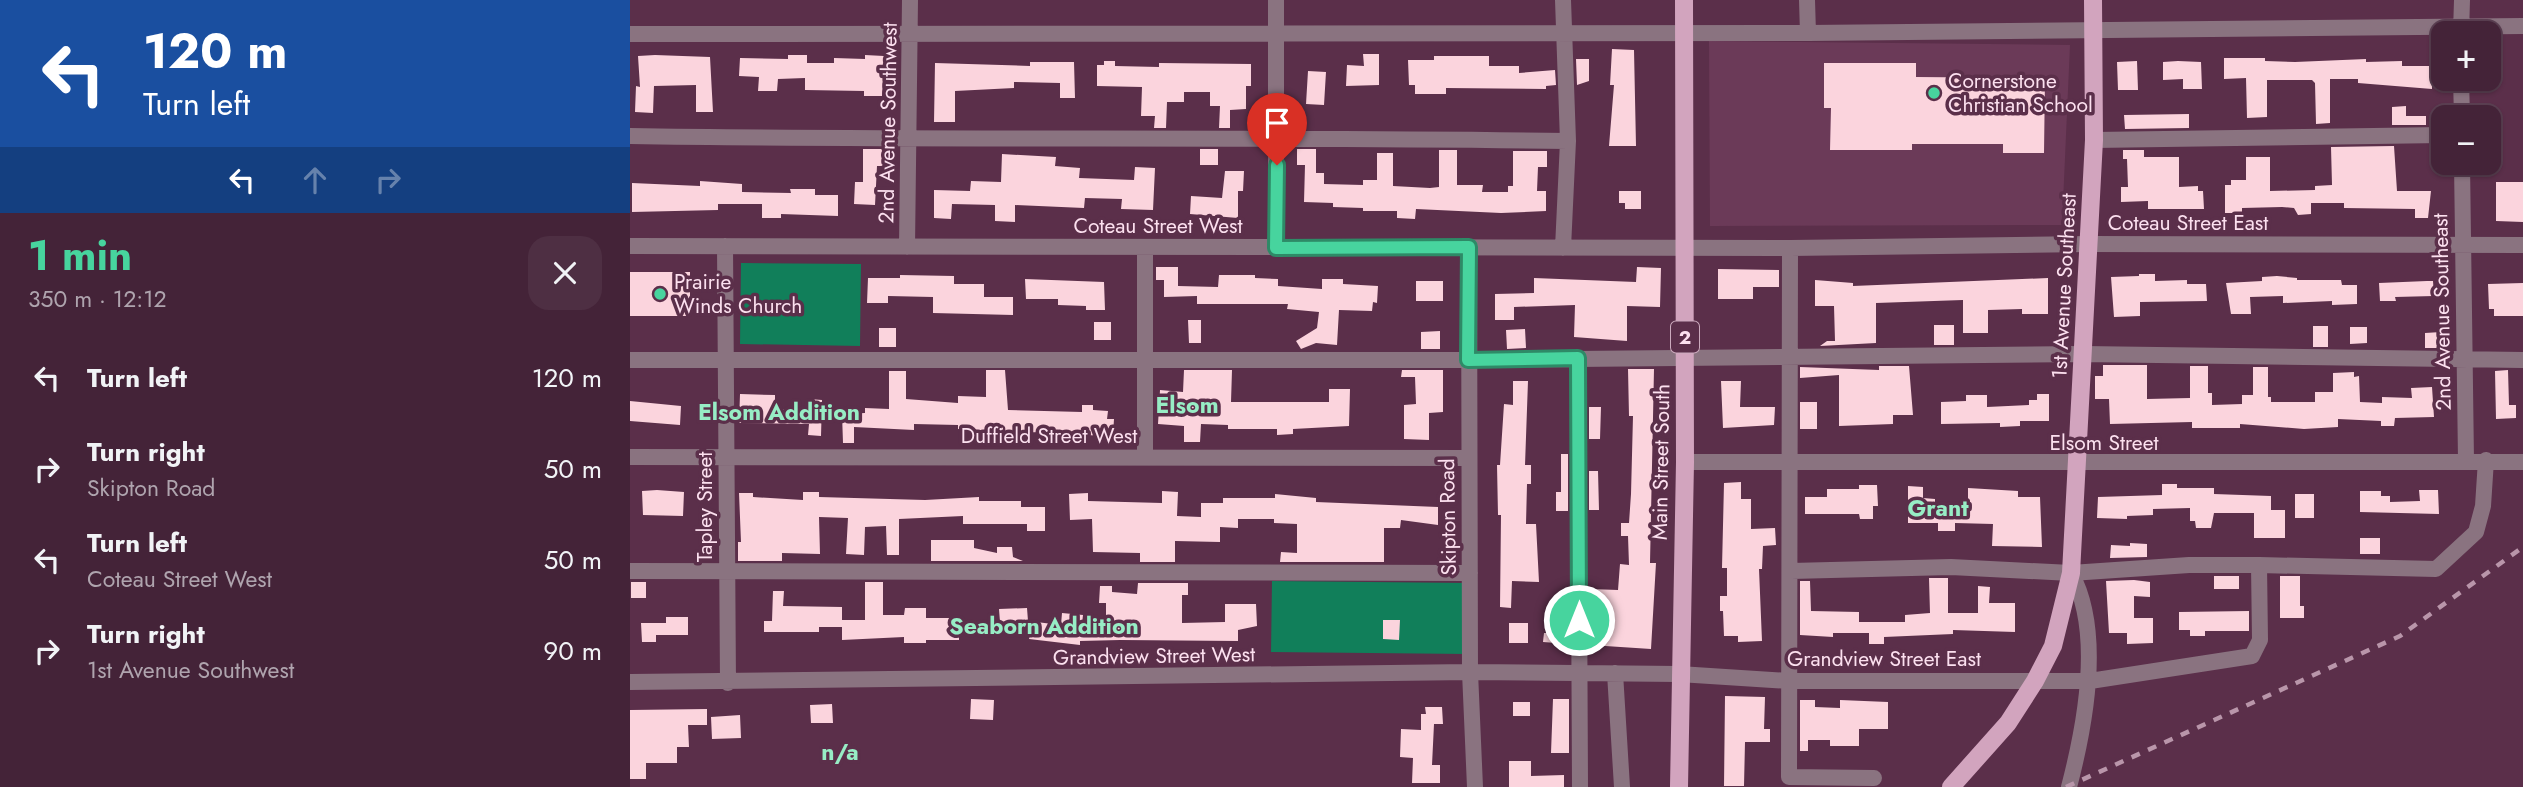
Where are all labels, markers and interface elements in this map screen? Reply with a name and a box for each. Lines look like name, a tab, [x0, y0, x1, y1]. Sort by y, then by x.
text: 120 m	[143, 16, 287, 86]
map controls	[2431, 21, 2501, 175]
button: +	[2431, 21, 2501, 91]
street label: 2nd Avenue Southwest	[871, 22, 905, 224]
icon: left	[28, 28, 119, 119]
place label: Cornerstone Christian School	[1948, 66, 2093, 120]
text: Turn left	[143, 81, 250, 127]
marker: Cornerstone Christian School	[1926, 85, 1942, 101]
pin	[1247, 93, 1307, 165]
icon: arrive	[1258, 104, 1296, 142]
button: −	[2431, 105, 2501, 175]
icon: left	[223, 161, 261, 199]
icon: ahead	[296, 161, 334, 199]
icon: right	[369, 161, 407, 199]
street label: 1st Avenue Southeast	[2044, 193, 2084, 379]
street label: Coteau Street East	[2108, 208, 2268, 238]
street label: Coteau Street West	[1074, 211, 1242, 241]
street label: 2nd Avenue Southeast	[2425, 213, 2459, 411]
text: 1 min	[28, 225, 132, 286]
button: close	[528, 236, 602, 310]
place label: Prairie Winds Church	[674, 267, 802, 321]
text: 350 m · 12:12	[28, 282, 167, 316]
marker: Prairie Winds Church	[652, 286, 668, 302]
road number: 2	[1671, 322, 1699, 352]
icon: left	[28, 359, 66, 397]
text: Turn left	[87, 359, 187, 397]
text: 120 m	[532, 359, 602, 397]
street label: Main Street South	[1645, 384, 1677, 540]
district label: Elsom	[1156, 388, 1219, 422]
district label: Elsom Addition	[698, 395, 860, 429]
street label: Duffield Street West	[961, 421, 1137, 451]
street label: Elsom Street	[2049, 428, 2159, 458]
text: Turn right	[87, 433, 205, 471]
icon: right	[28, 450, 66, 488]
text: 50 m	[544, 450, 602, 488]
street label: Tapley Street	[690, 452, 720, 562]
street label: Skipton Road	[1432, 458, 1464, 576]
text: Skipton Road	[87, 471, 215, 505]
district label: Grant	[1907, 491, 1969, 525]
text: Turn left	[87, 524, 187, 562]
icon: left	[28, 541, 66, 579]
text: 50 m	[544, 541, 602, 579]
text: Coteau Street West	[87, 562, 272, 596]
position arrow	[1542, 583, 1616, 657]
district label: Seaborn Addition	[949, 609, 1139, 643]
text: Turn right	[87, 615, 205, 653]
icon: right	[28, 632, 66, 670]
text: 90 m	[543, 632, 602, 670]
street label: Grandview Street West	[1053, 639, 1255, 673]
street label: Grandview Street East	[1787, 644, 1981, 674]
text: 1st Avenue Southwest	[87, 653, 294, 687]
district label: n/a	[821, 735, 859, 769]

